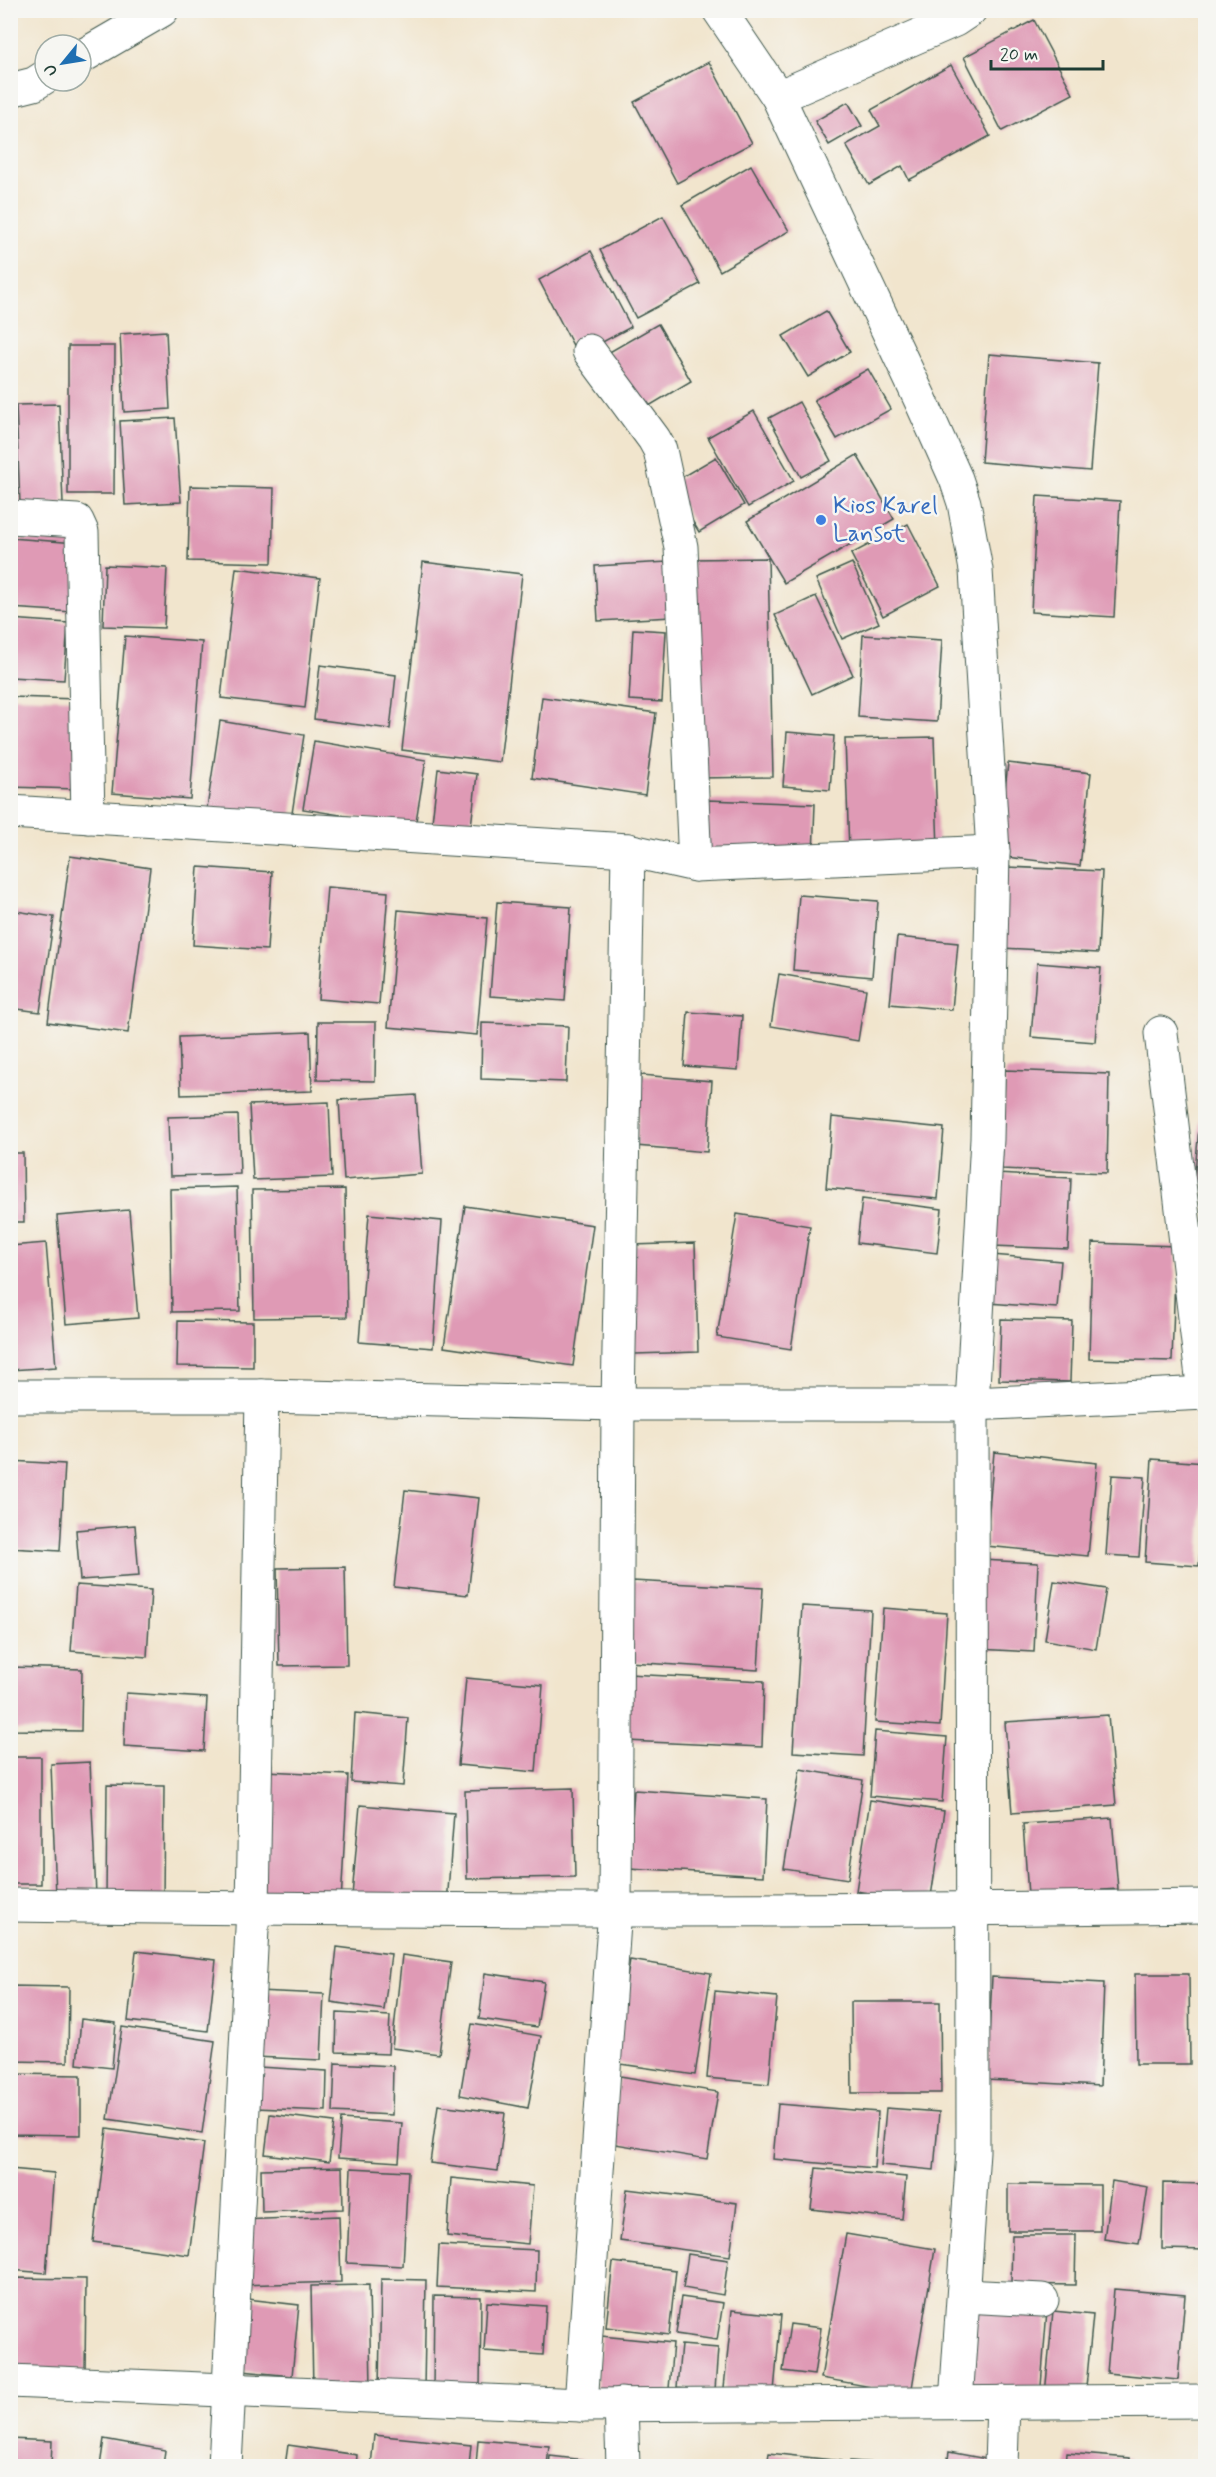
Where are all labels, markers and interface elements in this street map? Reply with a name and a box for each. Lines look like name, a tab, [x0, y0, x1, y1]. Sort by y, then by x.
north arrow	[33, 33, 93, 93]
scale bar	[991, 33, 1104, 71]
text: 20 m	[1000, 43, 1038, 67]
text: U	[40, 60, 63, 80]
place label: Kios Karel Lansot	[833, 491, 938, 550]
marker: Kios Karel Lansot	[814, 513, 828, 527]

